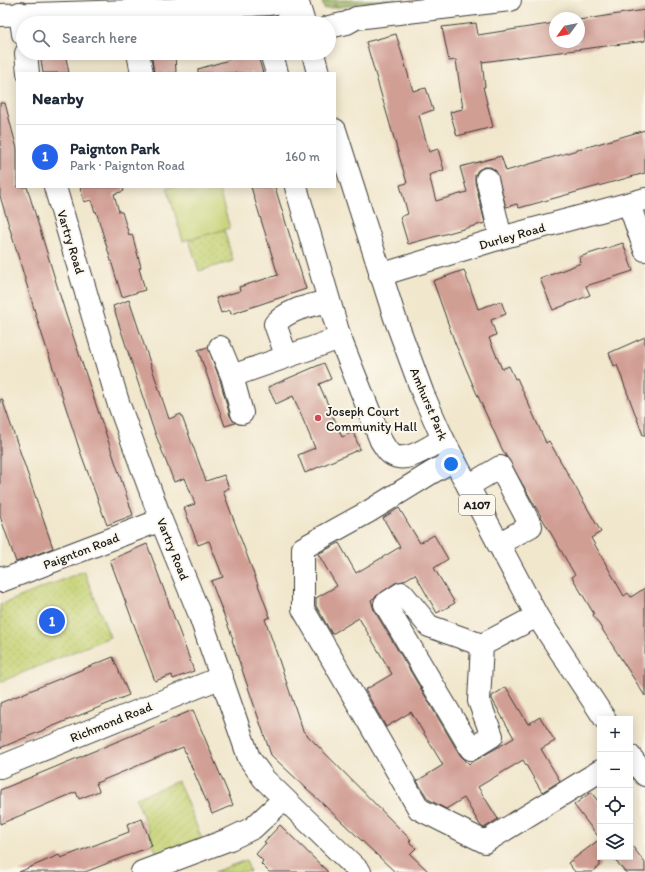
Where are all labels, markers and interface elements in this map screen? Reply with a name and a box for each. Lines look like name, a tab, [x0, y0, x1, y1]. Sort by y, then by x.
north arrow	[549, 12, 585, 48]
search box	[16, 16, 336, 60]
icon: search	[30, 27, 52, 49]
text: Search here	[62, 29, 137, 47]
text: Nearby	[32, 88, 84, 108]
text: Paignton Park	[70, 140, 160, 158]
text: 1	[42, 149, 48, 164]
text: 160 m	[285, 149, 320, 164]
text: Park · Paignton Road	[70, 158, 185, 173]
street label: Vartry Road	[54, 208, 88, 276]
street label: Durley Road	[477, 219, 547, 253]
street label: Amhurst Park	[407, 365, 451, 443]
place label: Joseph Court Community Hall	[326, 404, 418, 434]
marker: Joseph Court Community Hall	[313, 413, 323, 423]
your location	[441, 454, 461, 474]
road number: A107	[459, 495, 495, 515]
street label: Vartry Road	[154, 516, 192, 582]
street label: Paignton Road	[41, 530, 121, 572]
pin: 1	[39, 606, 65, 636]
street label: Richmond Road	[68, 699, 154, 745]
map controls	[597, 716, 633, 860]
button: +	[597, 716, 633, 752]
button: −	[597, 752, 633, 788]
button: locate	[597, 788, 633, 824]
button: layers	[597, 824, 633, 860]

